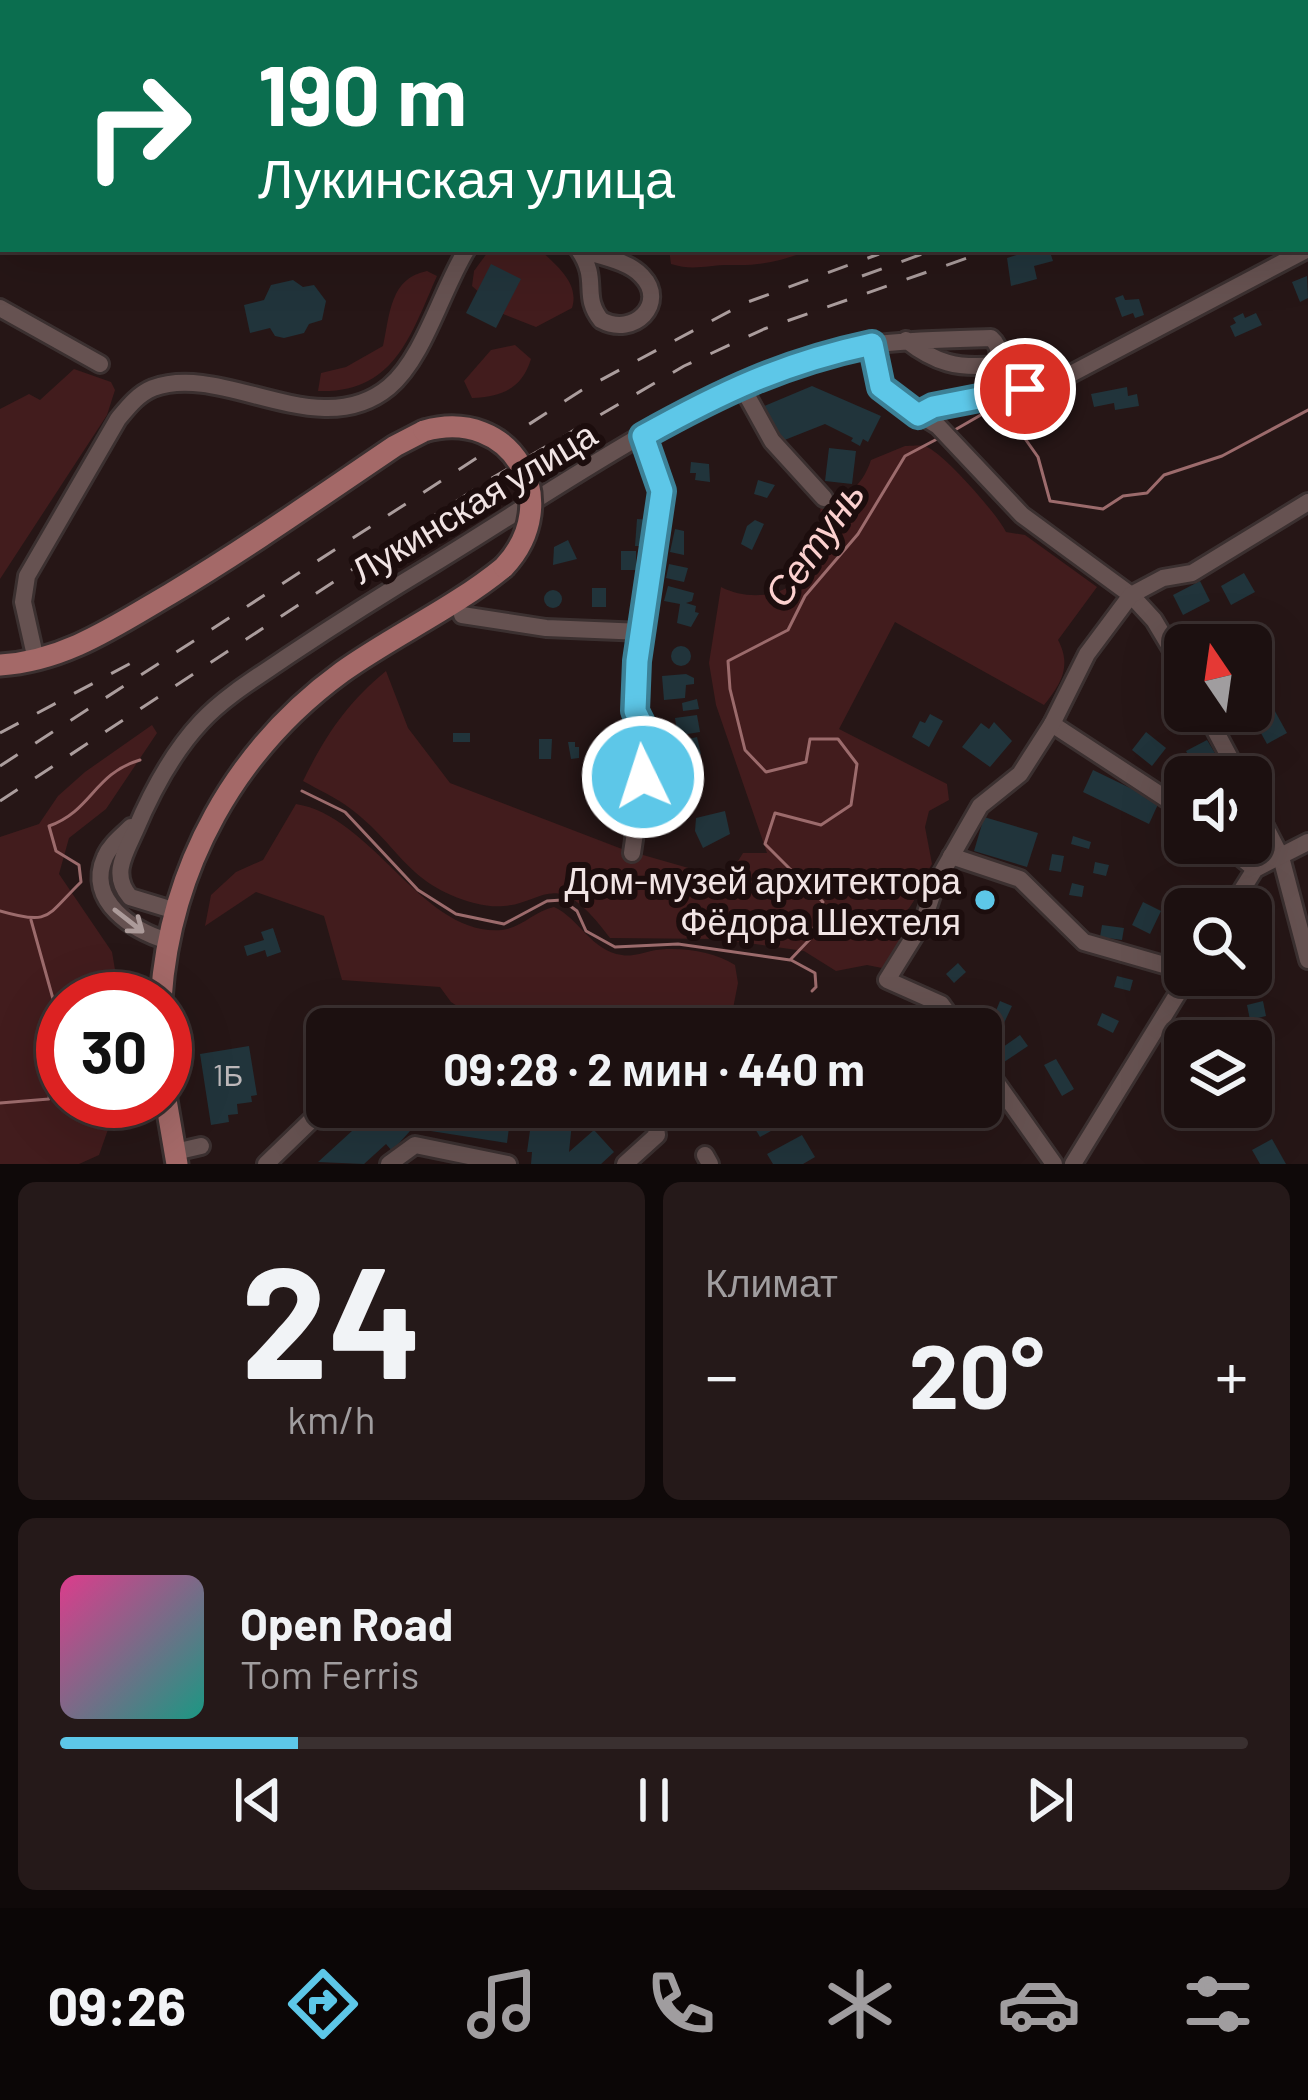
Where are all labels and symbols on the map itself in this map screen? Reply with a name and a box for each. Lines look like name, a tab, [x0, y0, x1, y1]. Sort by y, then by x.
pin	[974, 338, 1076, 440]
street label: Лукинская улица	[343, 410, 605, 592]
water label: Сетунь	[753, 471, 873, 615]
north arrow	[1164, 624, 1272, 732]
position arrow	[580, 714, 706, 840]
place label: Дом-музей архитектора Фёдора Шехтеля	[565, 858, 962, 943]
marker: Дом-музей архитектора Фёдора Шехтеля	[972, 887, 998, 913]
one-way arrow	[113, 907, 145, 934]
speed limit sign: 30	[36, 972, 192, 1128]
house number: 1Б	[213, 1056, 243, 1092]

